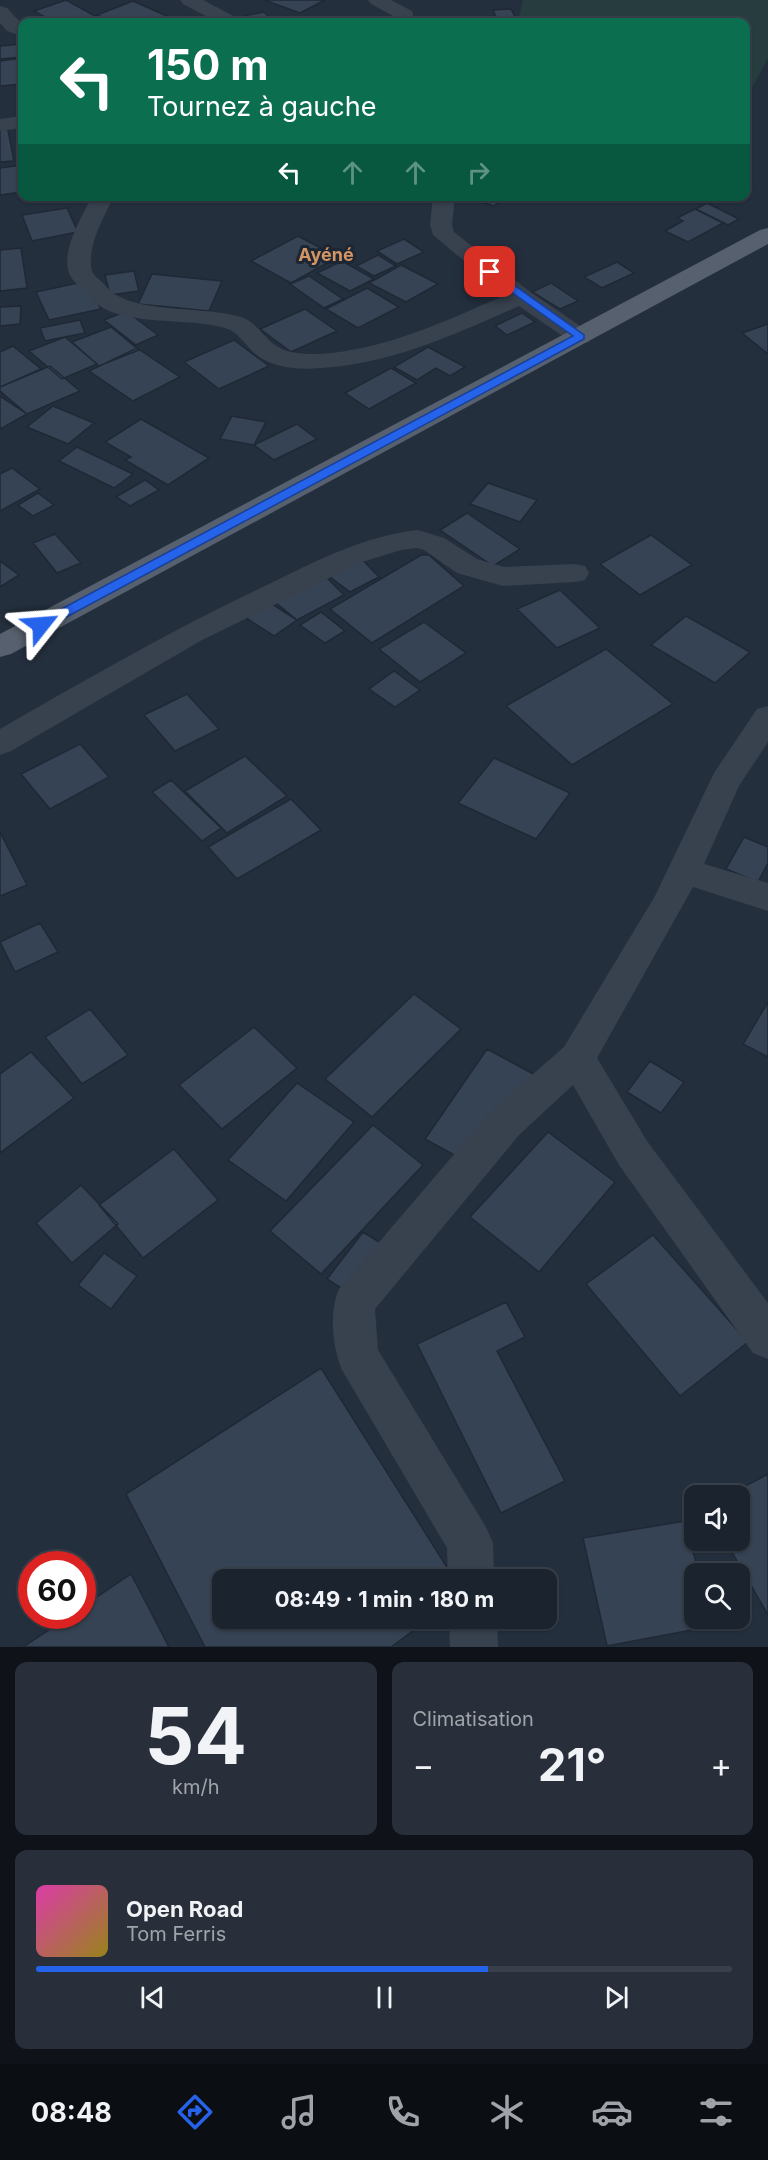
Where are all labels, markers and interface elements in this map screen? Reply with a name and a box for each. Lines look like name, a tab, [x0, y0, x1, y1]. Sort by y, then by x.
text: 150 m	[147, 39, 269, 90]
icon: left	[48, 42, 126, 120]
text: Tournez à gauche	[147, 90, 376, 123]
icon: left	[273, 156, 306, 189]
icon: ahead	[336, 156, 369, 189]
icon: ahead	[399, 156, 432, 189]
icon: right	[462, 156, 495, 189]
district label: Ayéné	[298, 244, 354, 265]
pin	[464, 246, 515, 297]
icon: arrive	[473, 255, 506, 288]
position arrow	[9, 593, 73, 657]
map controls	[684, 1485, 750, 1629]
button: sound	[684, 1485, 750, 1551]
speed limit sign: 60	[18, 1551, 96, 1629]
button: search	[684, 1563, 750, 1629]
text: 08:49 · 1 min · 180 m	[275, 1586, 494, 1612]
text: 54	[144, 1688, 247, 1783]
text: Climatisation	[413, 1707, 534, 1731]
text: 21°	[538, 1737, 606, 1792]
text: −	[413, 1745, 434, 1785]
text: +	[710, 1745, 732, 1785]
text: km/h	[172, 1775, 220, 1799]
text: Open Road	[126, 1896, 243, 1922]
text: Tom Ferris	[126, 1922, 226, 1946]
icon: previous	[136, 1981, 169, 2014]
icon: pause	[368, 1981, 401, 2014]
icon: next	[600, 1981, 633, 2014]
icon: directions	[174, 2091, 216, 2133]
icon: music	[278, 2091, 320, 2133]
icon: phone	[382, 2091, 424, 2133]
icon: climate	[486, 2091, 528, 2133]
icon: car	[591, 2091, 633, 2133]
icon: filters	[695, 2091, 737, 2133]
text: 08:48	[31, 2096, 112, 2129]

